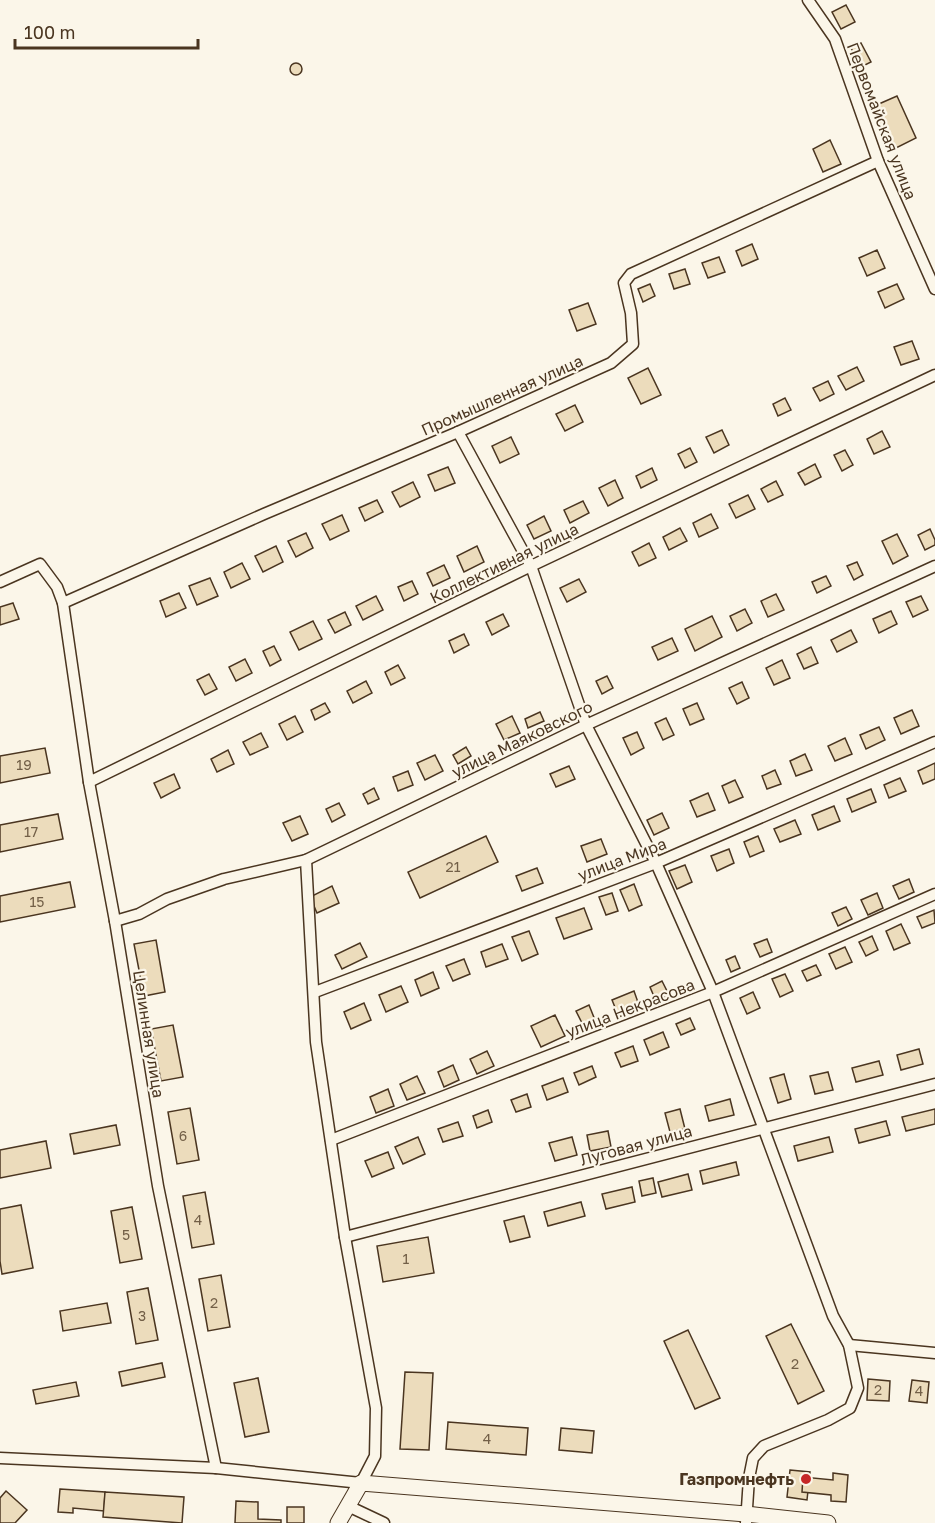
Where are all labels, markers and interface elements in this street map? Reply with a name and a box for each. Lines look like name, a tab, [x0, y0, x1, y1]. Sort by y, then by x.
scale bar	[15, 12, 198, 50]
text: 100 m	[24, 21, 75, 43]
street label: Первомайская улица	[843, 40, 921, 202]
street label: Промышленная улица	[418, 350, 586, 440]
street label: Коллективная улица	[426, 518, 582, 608]
street label: улица Маяковского	[448, 696, 596, 782]
house number: 19	[16, 756, 32, 773]
house number: 17	[24, 823, 38, 840]
street label: улица Мира	[575, 833, 669, 885]
house number: 21	[446, 858, 461, 875]
house number: 15	[30, 893, 44, 910]
street label: Целинная улица	[129, 969, 169, 1099]
street label: улица Некрасова	[563, 974, 697, 1042]
street label: Луговая улица	[578, 1120, 694, 1170]
house number: 6	[179, 1127, 187, 1144]
house number: 4	[194, 1211, 202, 1228]
house number: 5	[122, 1226, 130, 1243]
house number: 1	[403, 1250, 410, 1267]
house number: 2	[210, 1294, 218, 1311]
house number: 3	[138, 1307, 146, 1324]
house number: 2	[791, 1355, 799, 1372]
house number: 2	[874, 1381, 882, 1398]
house number: 4	[915, 1382, 923, 1399]
house number: 4	[483, 1430, 491, 1447]
place label: Газпромнефть	[679, 1469, 794, 1489]
marker: Газпромнефть	[799, 1472, 813, 1486]

